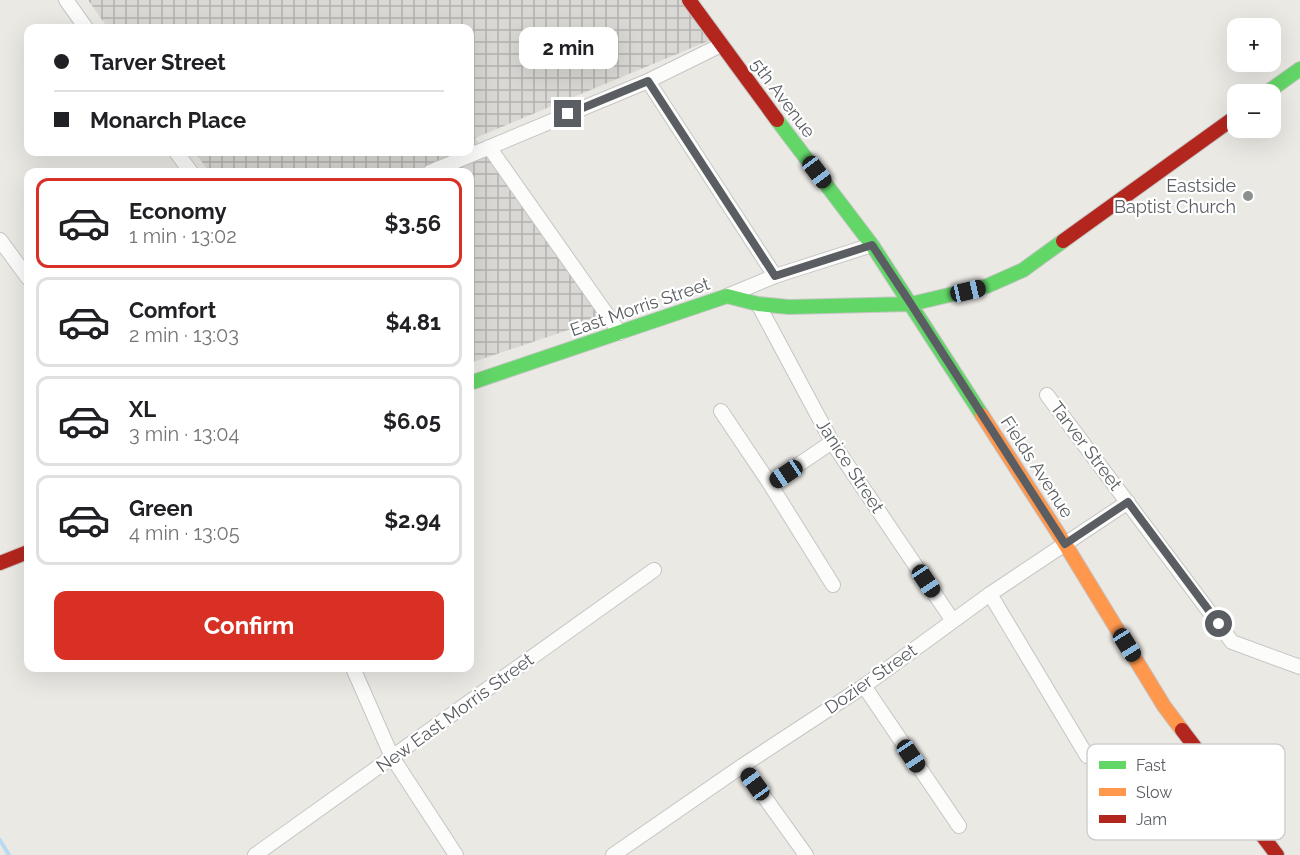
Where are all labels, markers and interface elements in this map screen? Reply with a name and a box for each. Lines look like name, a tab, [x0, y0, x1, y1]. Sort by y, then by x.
map controls	[1227, 18, 1281, 138]
button: +	[1227, 18, 1281, 72]
callout: 2 min	[518, 27, 618, 69]
text: 2 min	[543, 36, 594, 60]
text: Tarver Street	[90, 49, 226, 75]
street label: 5th Avenue	[747, 54, 820, 142]
button: −	[1227, 84, 1281, 138]
route end	[554, 100, 581, 127]
text: Monarch Place	[90, 107, 246, 133]
car	[799, 152, 835, 192]
place label: Eastside Baptist Church	[1114, 175, 1236, 217]
marker: Eastside Baptist Church	[1241, 189, 1255, 203]
icon: car	[57, 196, 111, 250]
text: Economy	[129, 198, 227, 224]
text: $3.56	[384, 210, 441, 236]
text: 1 min · 13:02	[129, 224, 237, 248]
street label: East Morris Street	[567, 273, 712, 340]
car	[948, 278, 988, 304]
icon: car	[57, 295, 111, 349]
text: Comfort	[129, 297, 216, 323]
text: $4.81	[385, 309, 441, 335]
text: 2 min · 13:03	[129, 323, 239, 347]
icon: car	[57, 394, 111, 448]
text: XL	[129, 396, 156, 422]
street label: Tarver Street	[1046, 397, 1127, 494]
text: $6.05	[383, 408, 441, 434]
street label: Fields Avenue	[997, 412, 1078, 522]
street label: Janice Street	[812, 415, 889, 517]
text: 3 min · 13:04	[129, 422, 239, 446]
car	[766, 456, 806, 492]
icon: car	[57, 493, 111, 547]
text: Green	[129, 495, 193, 521]
text: $2.94	[384, 507, 441, 533]
text: 4 min · 13:05	[129, 521, 240, 545]
car	[908, 561, 944, 601]
button: Confirm	[54, 591, 444, 660]
route start	[1205, 610, 1232, 637]
car	[1110, 625, 1144, 665]
street label: Dozier Street	[821, 639, 921, 718]
street label: New East Morris Street	[372, 649, 537, 777]
car	[893, 736, 929, 776]
legend	[1087, 744, 1285, 840]
text: Fast	[1136, 756, 1167, 775]
car	[737, 764, 773, 804]
text: Slow	[1136, 783, 1172, 802]
text: Jam	[1136, 810, 1167, 829]

